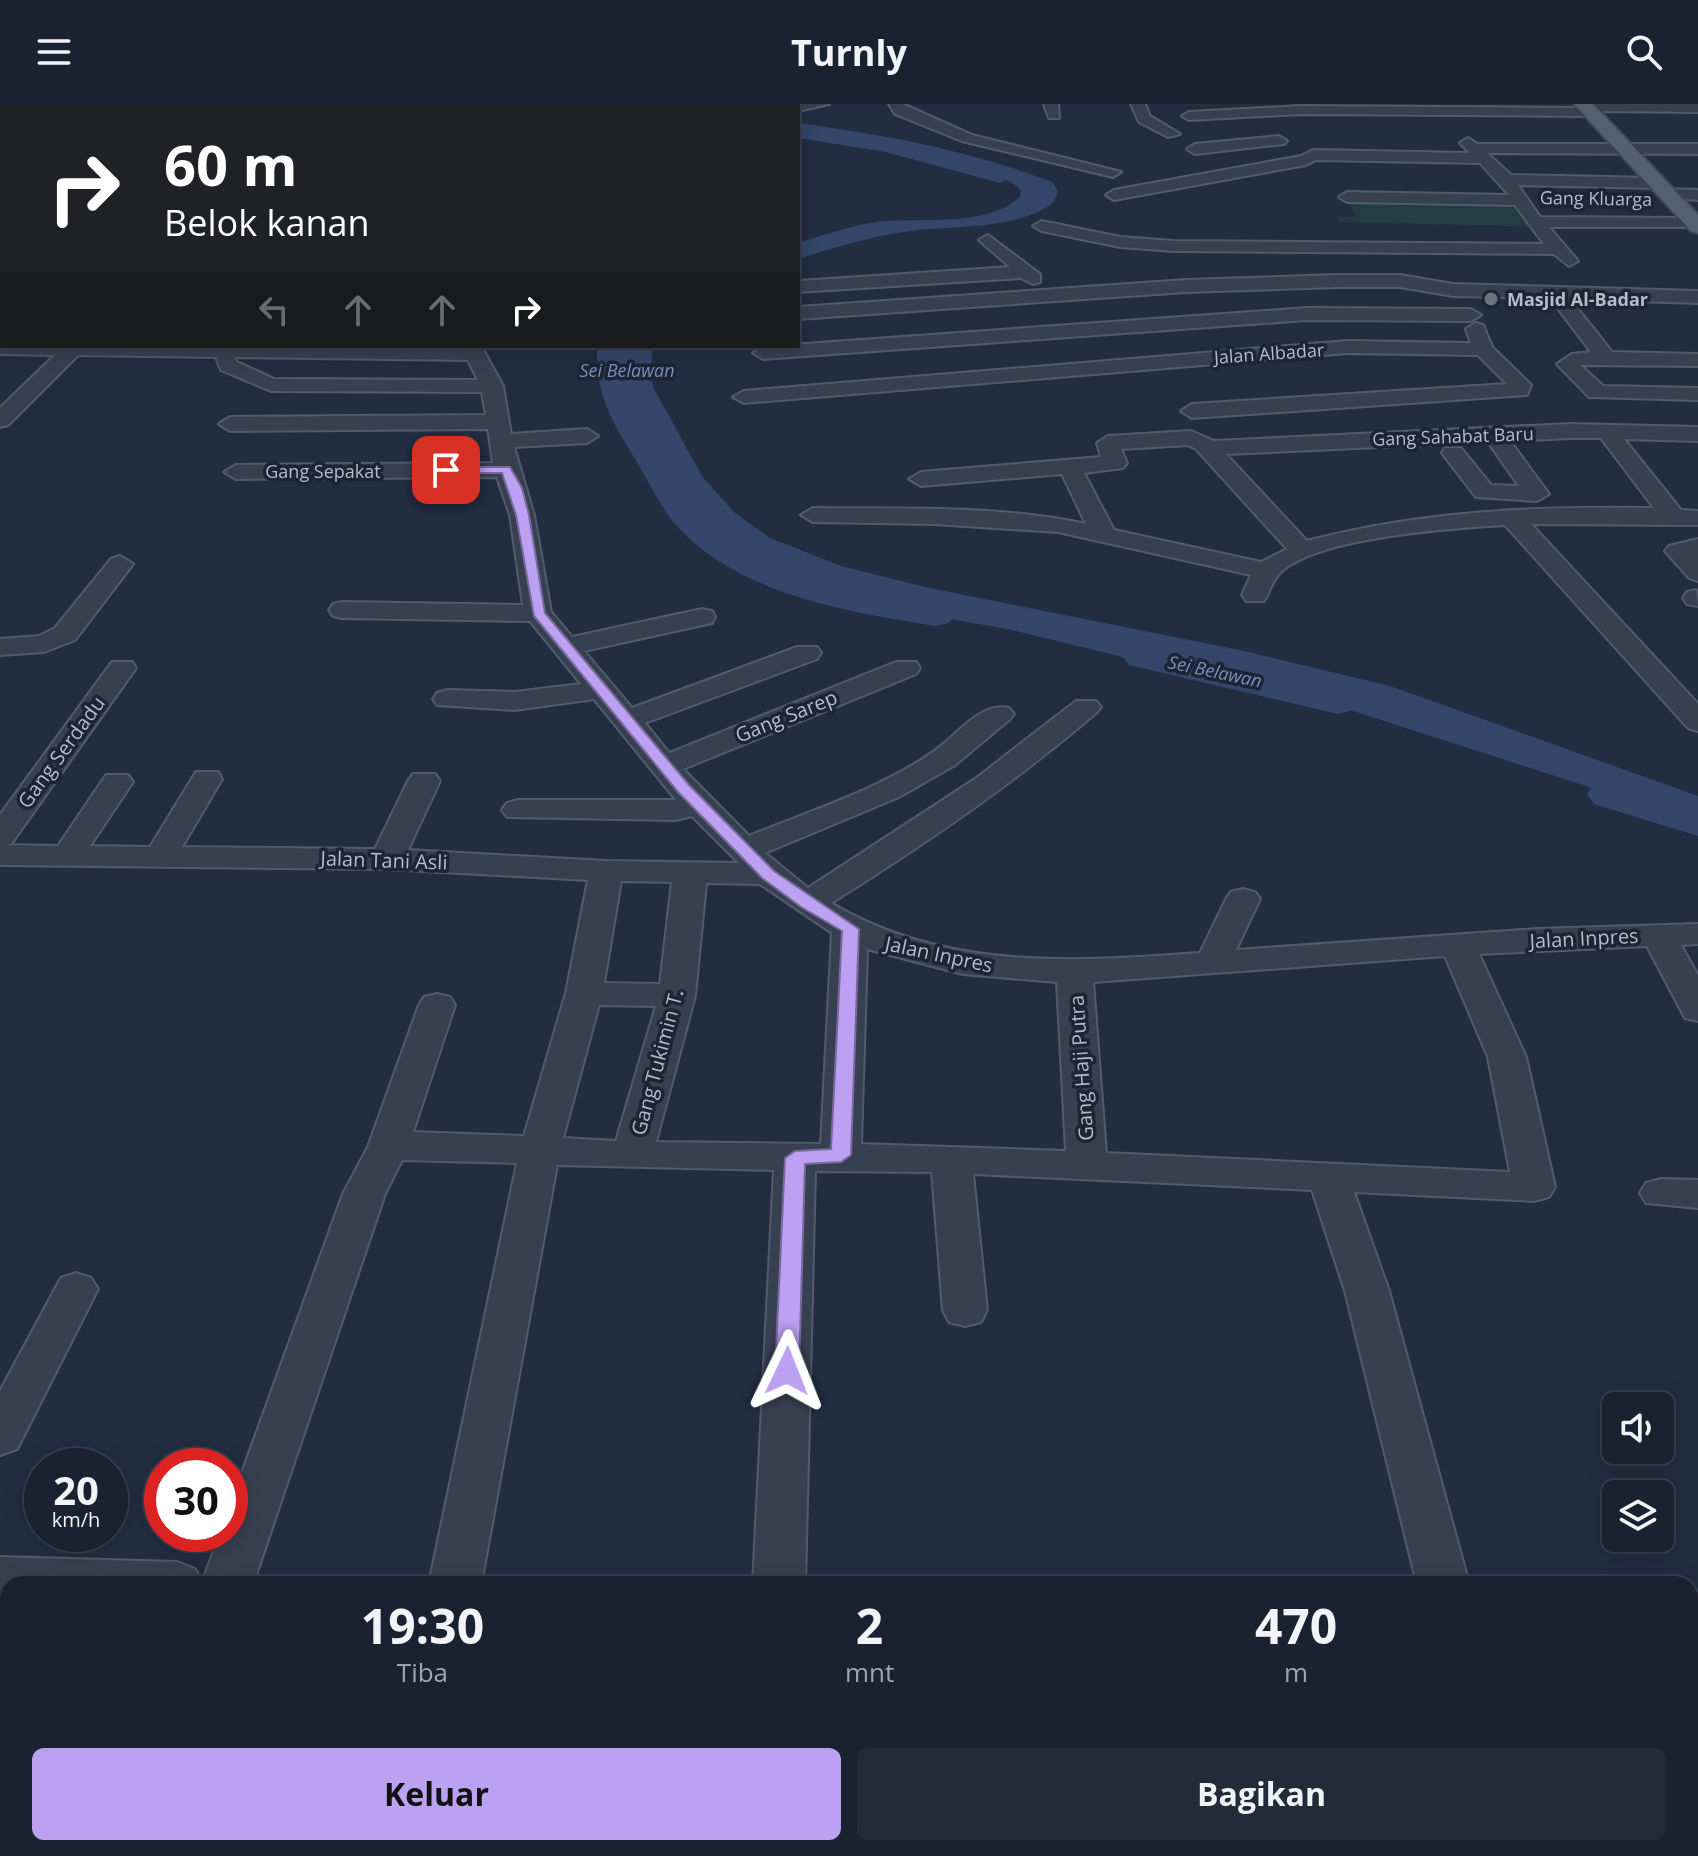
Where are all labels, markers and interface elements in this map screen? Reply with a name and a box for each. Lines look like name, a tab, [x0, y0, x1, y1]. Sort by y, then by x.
text: Turnly	[791, 28, 907, 77]
icon: menu	[32, 30, 76, 74]
icon: search	[1622, 30, 1666, 74]
text: 60 m	[164, 126, 298, 202]
icon: right	[32, 136, 136, 240]
street label: Gang Kluarga	[1540, 185, 1652, 211]
text: Belok kanan	[164, 198, 370, 247]
place label: Masjid Al-Badar	[1507, 287, 1648, 311]
icon: left	[252, 288, 296, 332]
icon: ahead	[336, 288, 380, 332]
icon: ahead	[420, 288, 464, 332]
icon: right	[504, 288, 548, 332]
marker: Masjid Al-Badar	[1482, 290, 1500, 308]
street label: Jalan Albadar	[1211, 337, 1326, 369]
water label: Sei Belawan	[579, 358, 675, 382]
street label: Gang Sahabat Baru	[1372, 421, 1534, 451]
pin	[412, 436, 480, 504]
icon: arrive	[424, 448, 468, 492]
street label: Gang Sepakat	[265, 459, 381, 483]
water label: Sei Belawan	[1166, 649, 1264, 693]
street label: Gang Sarep	[731, 683, 841, 749]
street label: Gang Serdadu	[11, 691, 111, 813]
street label: Jalan Tani Asli	[318, 844, 448, 876]
street label: Jalan Inpres	[1527, 922, 1639, 954]
street label: Jalan Inpres	[881, 929, 995, 979]
street label: Gang Tukimin T.	[625, 986, 689, 1138]
street label: Gang Haji Putra	[1062, 994, 1100, 1142]
position arrow	[745, 1329, 829, 1413]
map controls	[1602, 1392, 1674, 1552]
button: sound	[1602, 1392, 1674, 1464]
speed limit sign: 30	[144, 1448, 248, 1552]
text: 20	[53, 1462, 99, 1517]
button: layers	[1602, 1480, 1674, 1552]
text: km/h	[52, 1506, 100, 1533]
text: 19:30	[361, 1593, 484, 1658]
text: 2	[856, 1593, 883, 1658]
text: 470	[1255, 1593, 1337, 1658]
text: Tiba	[397, 1654, 448, 1690]
text: mnt	[845, 1654, 894, 1690]
text: m	[1284, 1654, 1308, 1690]
button: Keluar	[32, 1748, 841, 1840]
button: Bagikan	[857, 1748, 1666, 1840]

